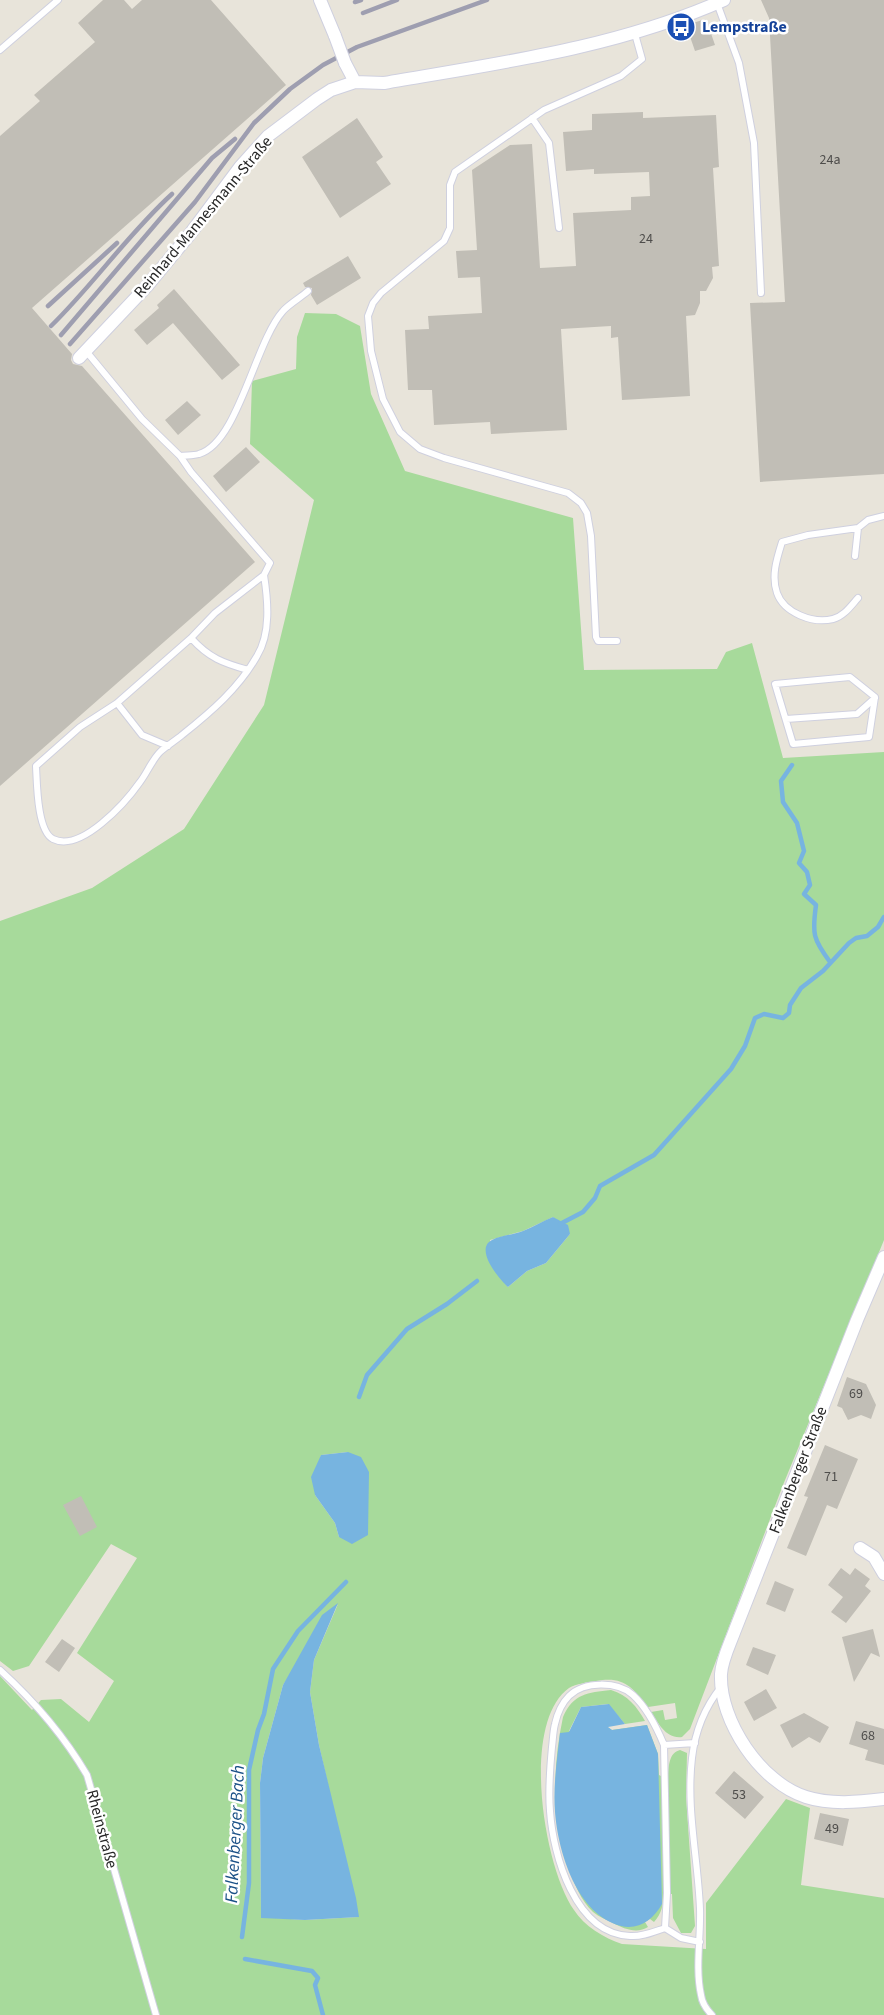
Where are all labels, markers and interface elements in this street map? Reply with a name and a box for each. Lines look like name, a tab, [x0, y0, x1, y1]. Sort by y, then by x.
bus stop icon: Lempstraße	[665, 11, 697, 43]
place label: Lempstraße	[702, 16, 787, 38]
street label: Reinhard-Mannesmann-Straße	[129, 131, 277, 303]
house number: 24a	[820, 150, 840, 170]
house number: 24	[639, 229, 653, 249]
house number: 69	[849, 1384, 863, 1404]
street label: Falkenberger Straße	[764, 1403, 832, 1537]
house number: 71	[824, 1467, 838, 1487]
house number: 68	[861, 1726, 875, 1746]
water label: Falkenberger Bach	[219, 1764, 251, 1904]
house number: 53	[732, 1785, 746, 1805]
street label: Rheinstraße	[81, 1787, 123, 1871]
house number: 49	[825, 1819, 839, 1839]

